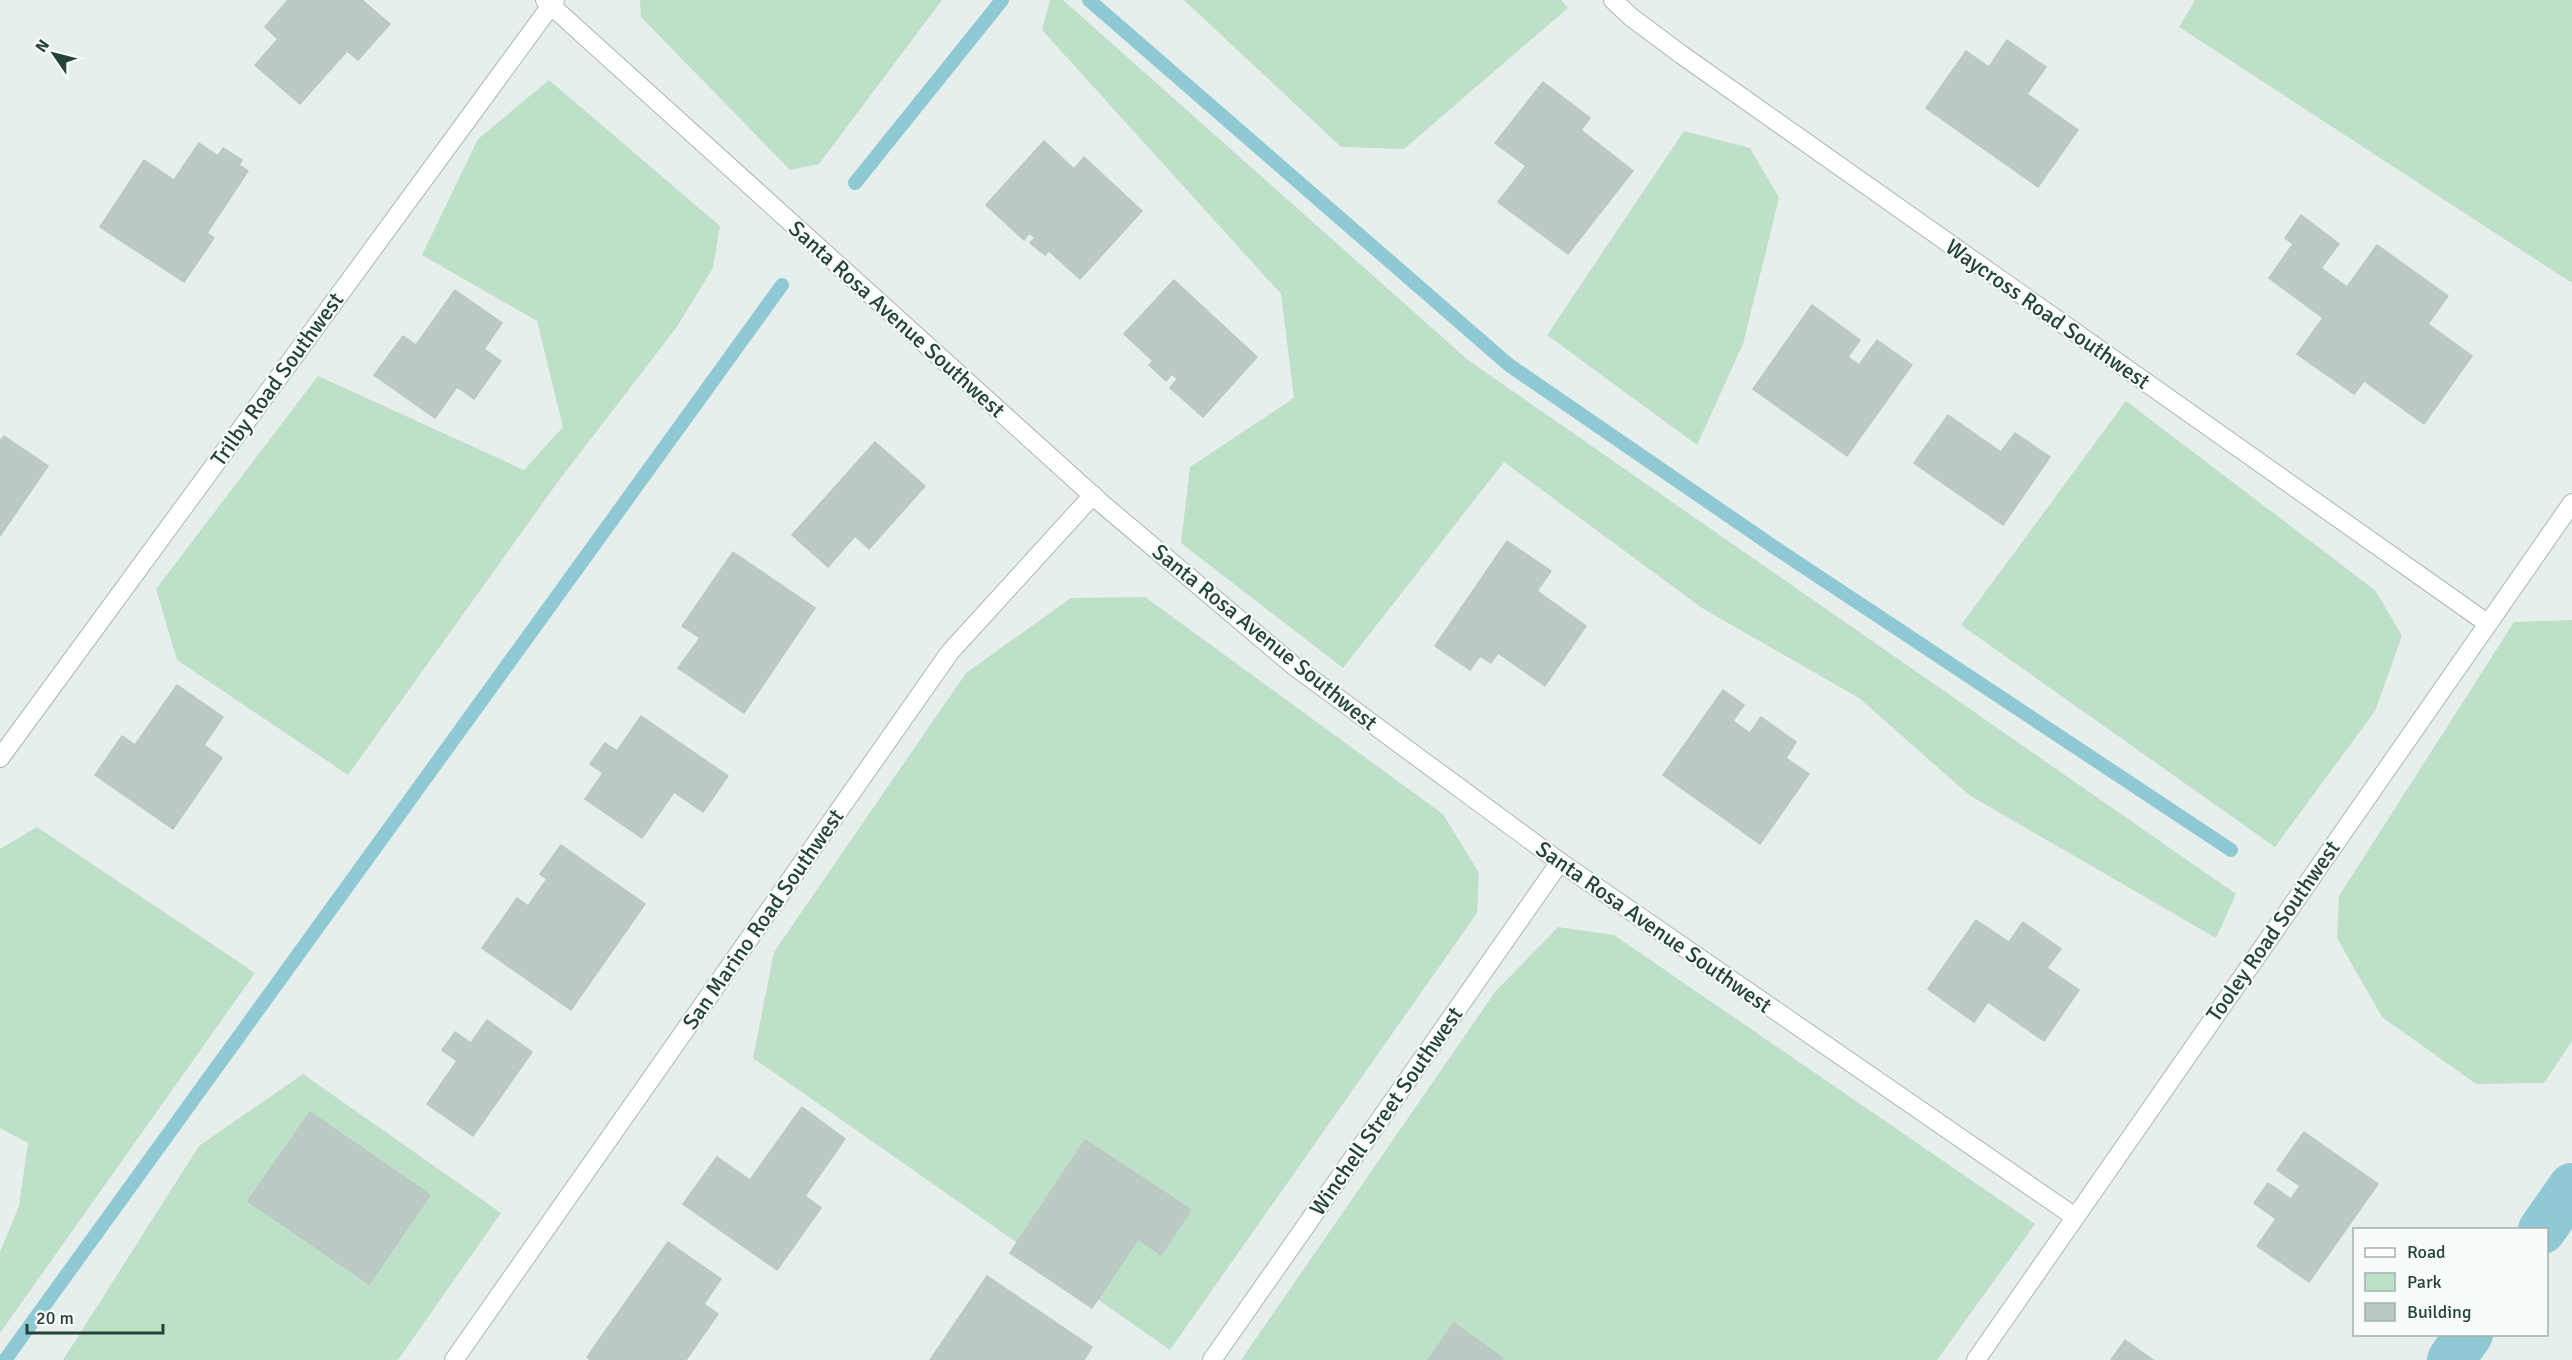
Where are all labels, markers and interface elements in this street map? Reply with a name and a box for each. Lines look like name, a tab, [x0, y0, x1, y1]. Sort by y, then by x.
north arrow	[24, 24, 84, 84]
text: N	[31, 36, 54, 56]
street label: Santa Rosa Avenue Southwest	[783, 215, 1011, 423]
street label: Waycross Road Southwest	[1941, 233, 2156, 395]
street label: Trilby Road Southwest	[205, 287, 349, 471]
street label: Santa Rosa Avenue Southwest	[1147, 538, 1383, 736]
street label: San Marino Road Southwest	[677, 803, 850, 1034]
street label: Santa Rosa Avenue Southwest	[1531, 835, 1777, 1019]
street label: Tooley Road Southwest	[2200, 835, 2346, 1027]
street label: Winchell Street Southwest	[1304, 1001, 1469, 1221]
legend	[2353, 1228, 2548, 1336]
text: Road	[2407, 1241, 2446, 1263]
text: Park	[2407, 1271, 2442, 1293]
scale bar	[27, 1297, 164, 1335]
text: Building	[2407, 1301, 2471, 1323]
text: 20 m	[36, 1307, 74, 1329]

